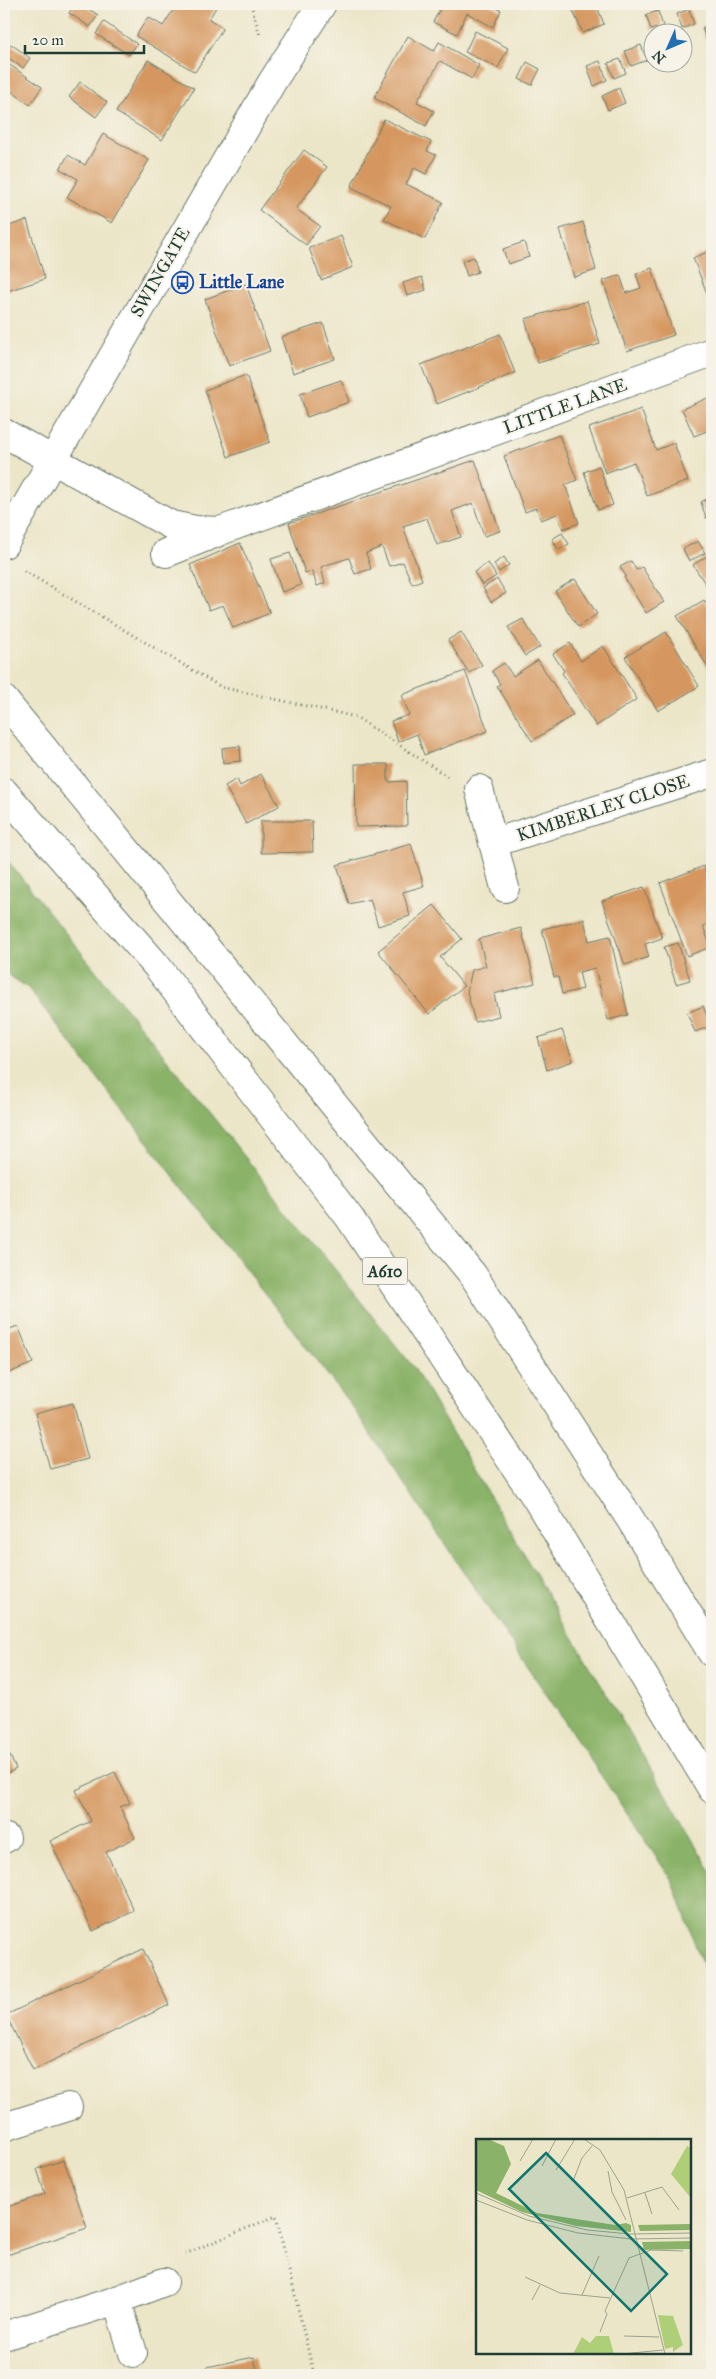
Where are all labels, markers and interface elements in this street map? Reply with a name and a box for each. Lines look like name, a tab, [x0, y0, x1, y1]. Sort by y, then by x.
scale bar	[25, 22, 144, 54]
north arrow	[644, 22, 694, 72]
text: 20 m	[32, 31, 64, 49]
text: N	[649, 47, 669, 67]
street label: SWINGATE	[125, 223, 195, 321]
bus stop icon: Little Lane	[171, 270, 195, 294]
place label: Little Lane	[199, 271, 285, 293]
street label: LITTLE LANE	[500, 373, 630, 439]
street label: KIMBERLEY CLOSE	[514, 770, 692, 846]
road number: A610	[362, 1258, 408, 1284]
inset map	[476, 2139, 691, 2354]

